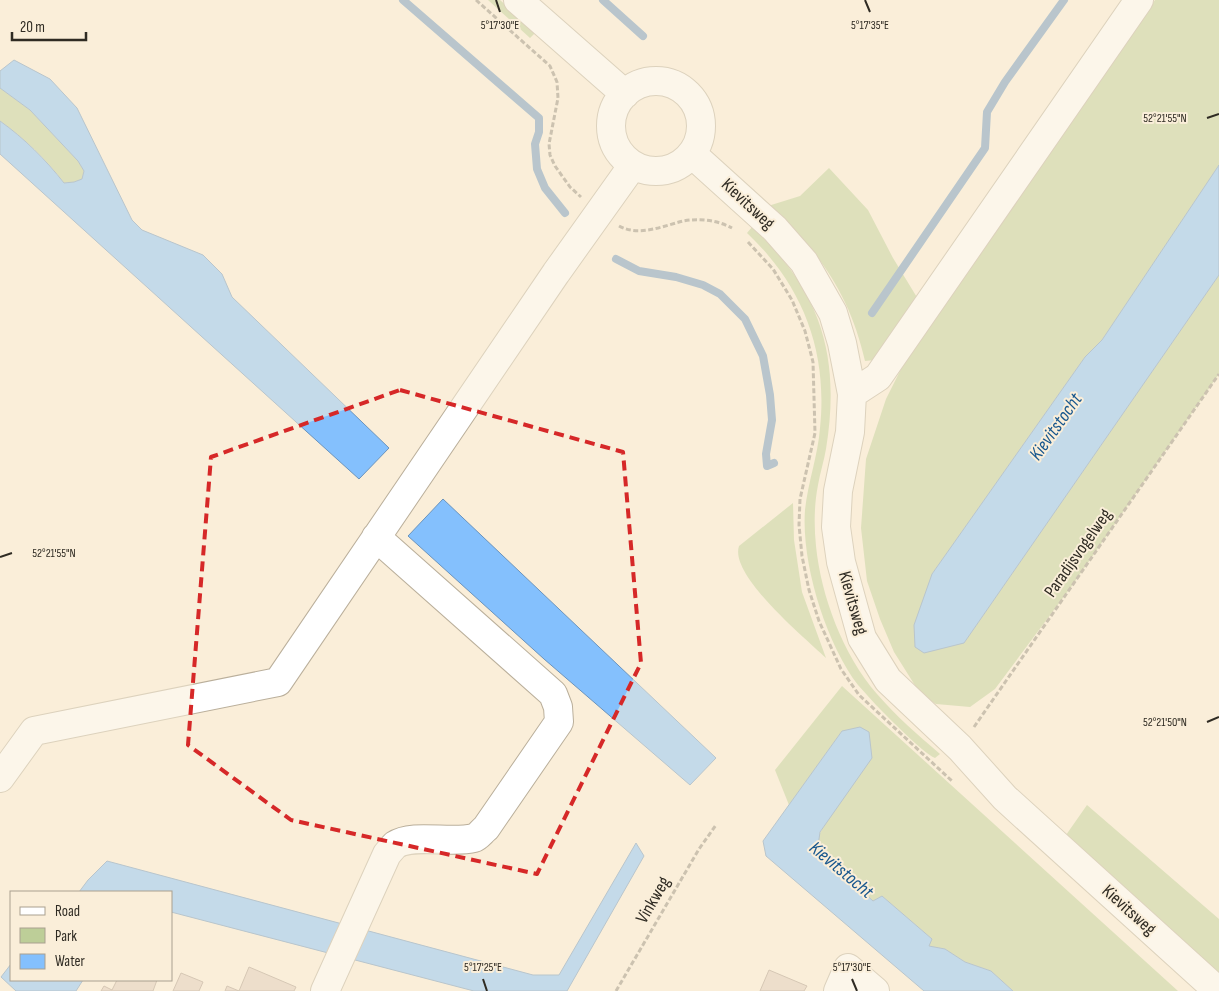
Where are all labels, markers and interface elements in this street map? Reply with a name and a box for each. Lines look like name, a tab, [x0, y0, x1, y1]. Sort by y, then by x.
scale bar	[12, 10, 86, 42]
text: 20 m	[20, 18, 45, 37]
text: 5°17'30"E	[481, 18, 519, 33]
text: 5°17'35"E	[851, 18, 889, 33]
text: 52°21'55"N	[1143, 111, 1187, 126]
street label: Kievitsweg	[717, 174, 779, 234]
water label: Kievitstocht	[1025, 388, 1088, 465]
street label: Paradijsvogelweg	[1040, 505, 1116, 601]
text: 52°21'55"N	[32, 546, 76, 561]
street label: Kievitsweg	[834, 569, 872, 637]
text: 52°21'50"N	[1143, 715, 1187, 730]
water label: Kievitstocht	[804, 837, 879, 904]
street label: Vinkweg	[631, 873, 675, 927]
street label: Kievitsweg	[1098, 880, 1160, 940]
legend	[10, 891, 172, 981]
text: Road	[55, 902, 80, 921]
text: Park	[55, 927, 77, 946]
text: Water	[55, 952, 86, 971]
text: 5°17'25"E	[464, 960, 502, 975]
text: 5°17'30"E	[833, 960, 871, 975]

